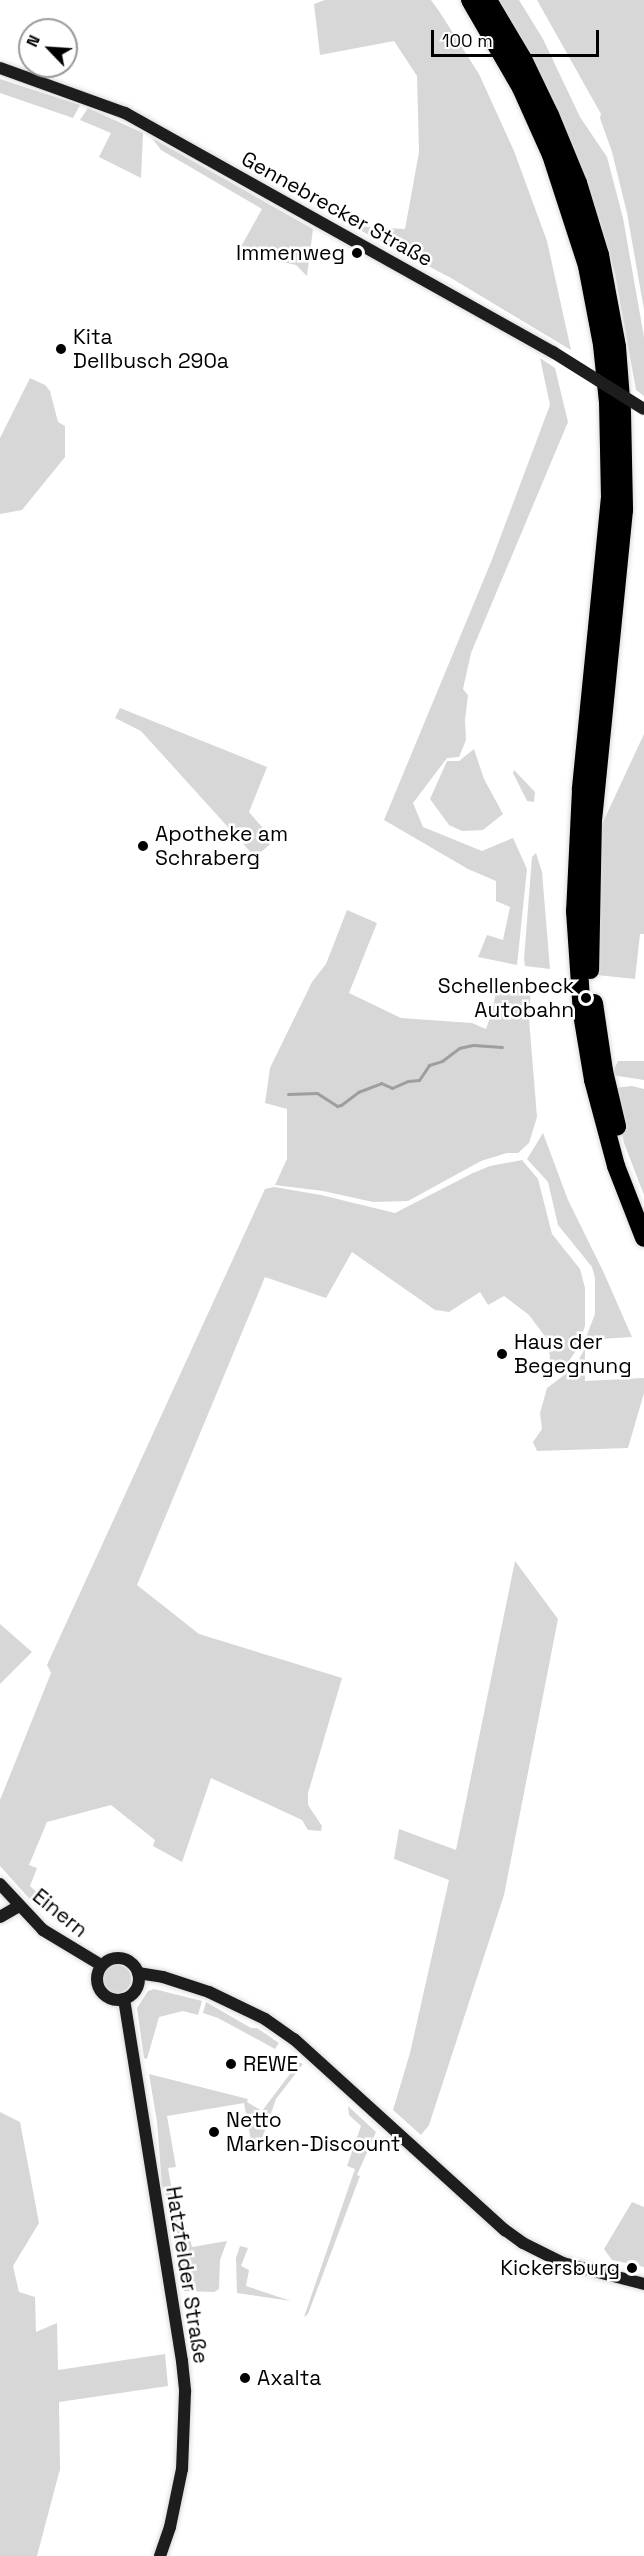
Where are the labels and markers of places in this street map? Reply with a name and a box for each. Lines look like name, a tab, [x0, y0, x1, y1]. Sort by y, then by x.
place label: Immenweg	[236, 240, 345, 266]
marker: Immenweg	[350, 246, 364, 260]
place label: Kita Dellbusch 290a	[73, 324, 229, 374]
marker: Kita Dellbusch 290a	[54, 342, 68, 356]
place label: Apotheke am Schraberg	[155, 821, 288, 871]
marker: Apotheke am Schraberg	[136, 839, 150, 853]
place label: Schellenbeck Autobahn	[438, 973, 574, 1023]
marker: Schellenbeck Autobahn	[579, 991, 593, 1005]
place label: Haus der Begegnung	[514, 1329, 632, 1379]
marker: Haus der Begegnung	[495, 1347, 509, 1361]
place label: REWE	[243, 2051, 298, 2077]
marker: REWE	[224, 2057, 238, 2071]
place label: Netto Marken-Discount	[226, 2107, 401, 2157]
marker: Netto Marken-Discount	[207, 2125, 221, 2139]
place label: Kickersburg	[500, 2255, 620, 2281]
marker: Kickersburg	[625, 2261, 639, 2275]
place label: Axalta	[257, 2365, 321, 2391]
marker: Axalta	[238, 2371, 252, 2385]

